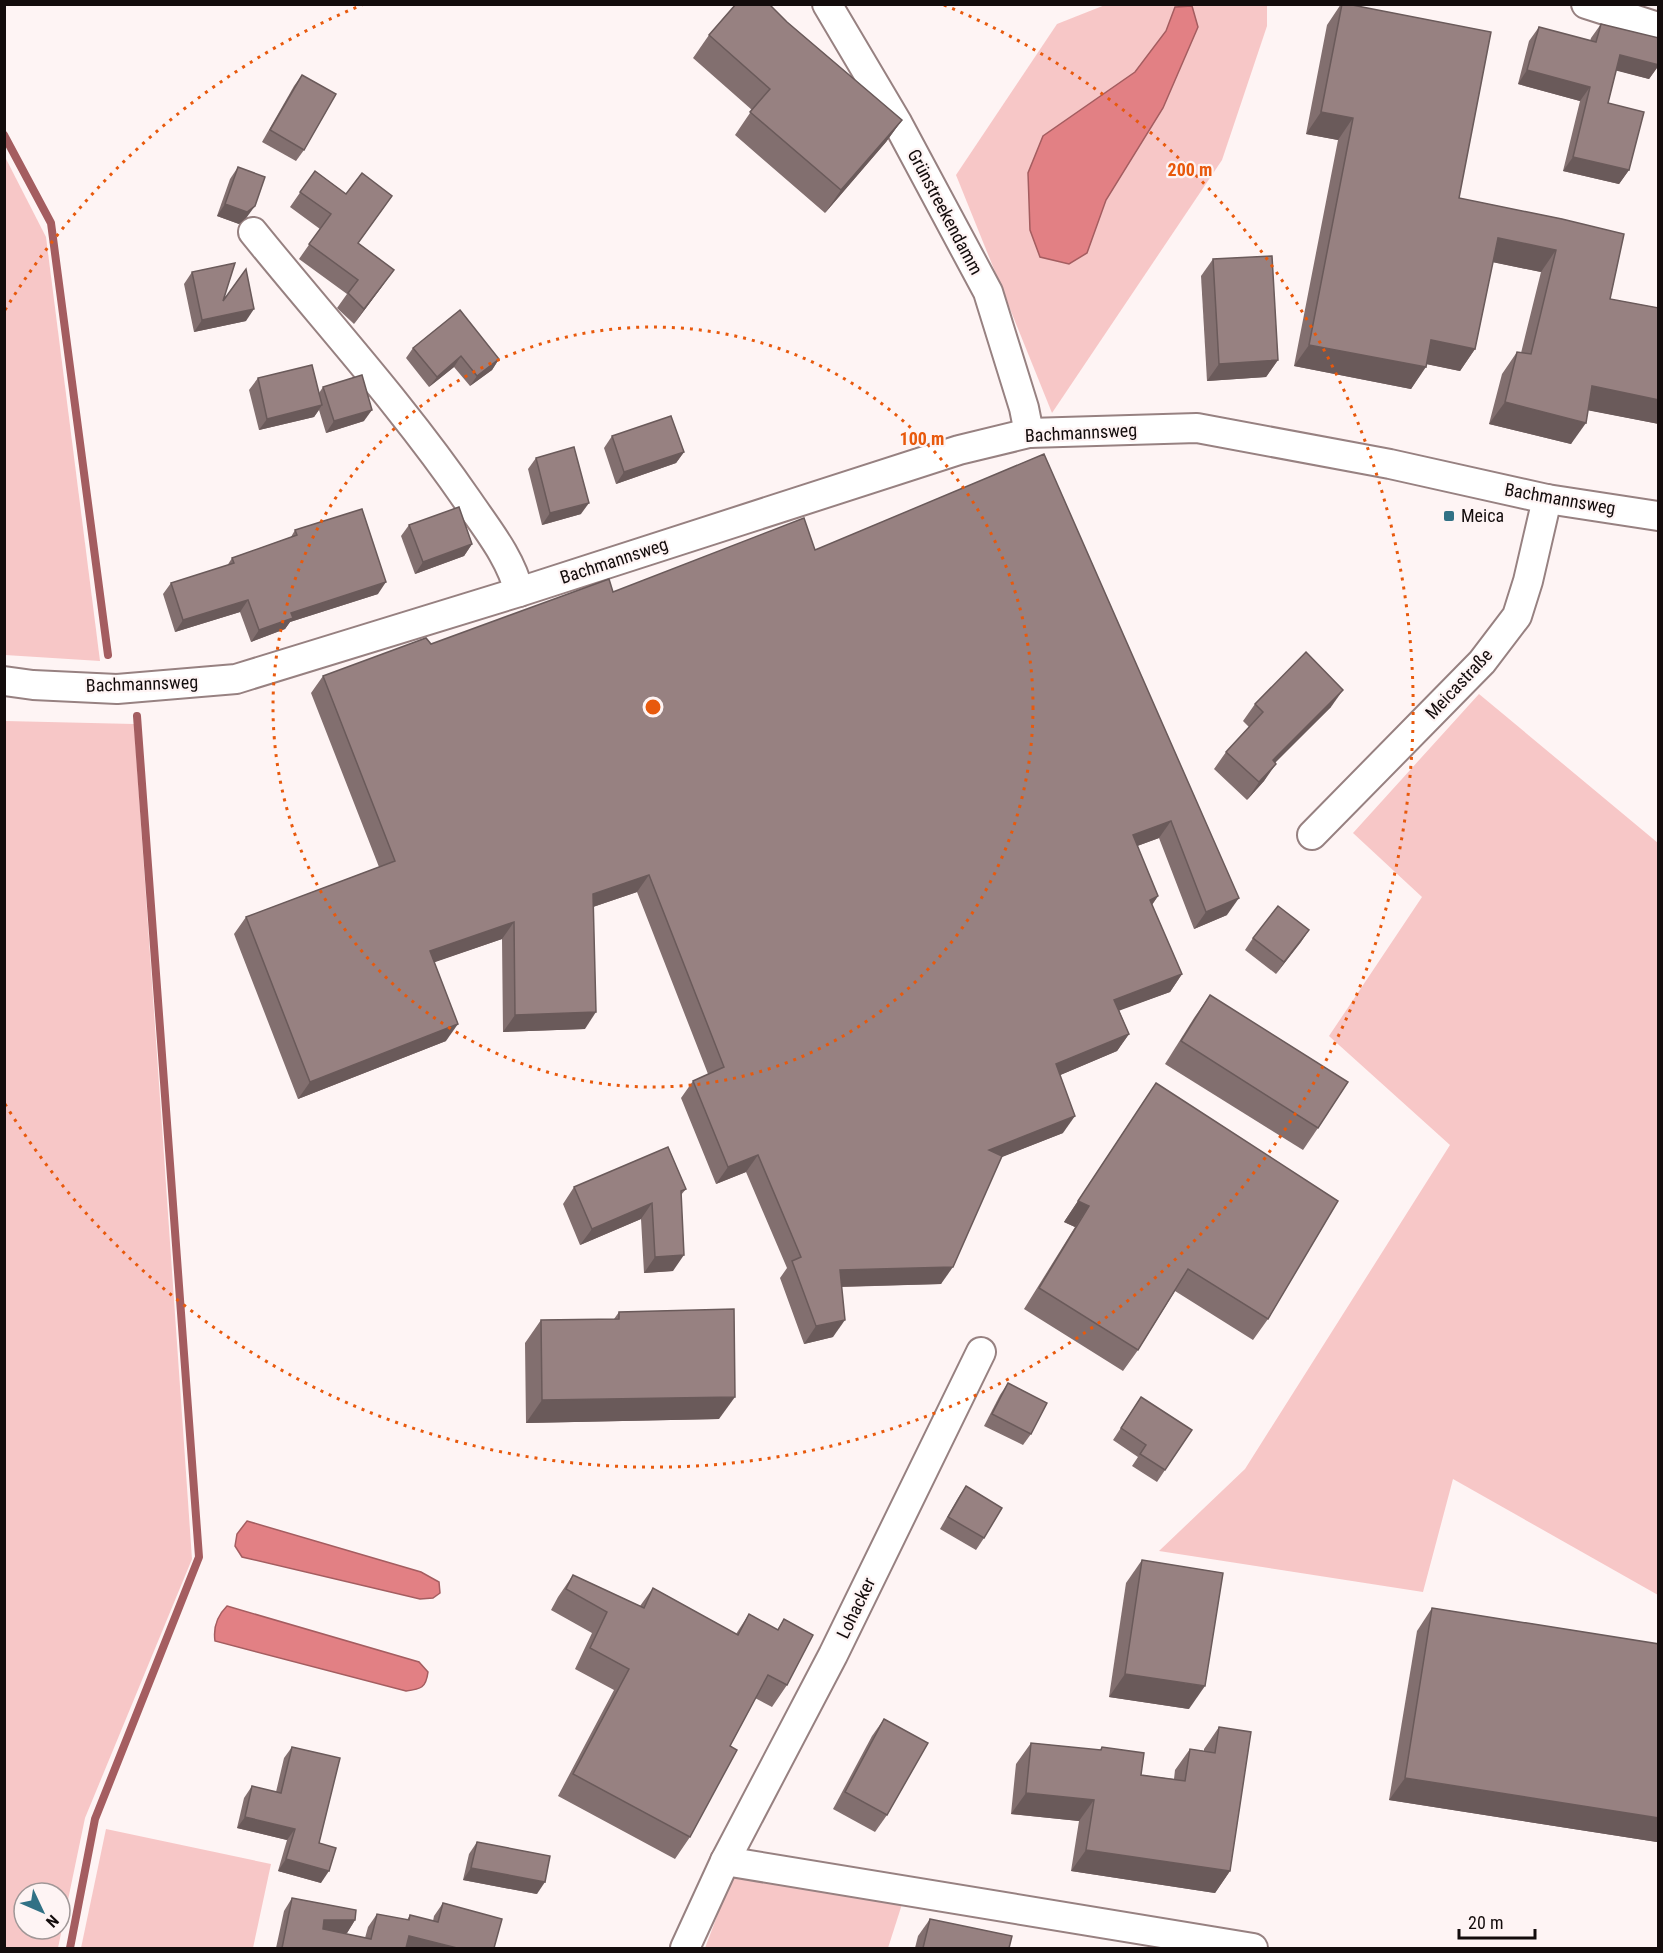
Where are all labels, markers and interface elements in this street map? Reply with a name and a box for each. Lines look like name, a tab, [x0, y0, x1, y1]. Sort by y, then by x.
street label: Grünstreekendamm	[904, 145, 987, 278]
text: 200 m	[1168, 159, 1212, 180]
street label: Bachmannsweg	[1024, 419, 1138, 446]
text: 100 m	[900, 428, 944, 449]
street label: Bachmannsweg	[1503, 478, 1617, 519]
place label: Meica	[1461, 505, 1504, 526]
marker: Meica	[1442, 509, 1456, 523]
street label: Bachmannsweg	[557, 533, 670, 588]
street label: Meicastraße	[1421, 644, 1496, 723]
street label: Bachmannsweg	[86, 671, 198, 696]
centre of rings	[643, 697, 663, 717]
street label: Lohacker	[832, 1573, 879, 1642]
north arrow	[12, 1881, 72, 1941]
scale bar	[1459, 1902, 1536, 1940]
text: N	[42, 1911, 63, 1931]
text: 20 m	[1468, 1912, 1503, 1933]

